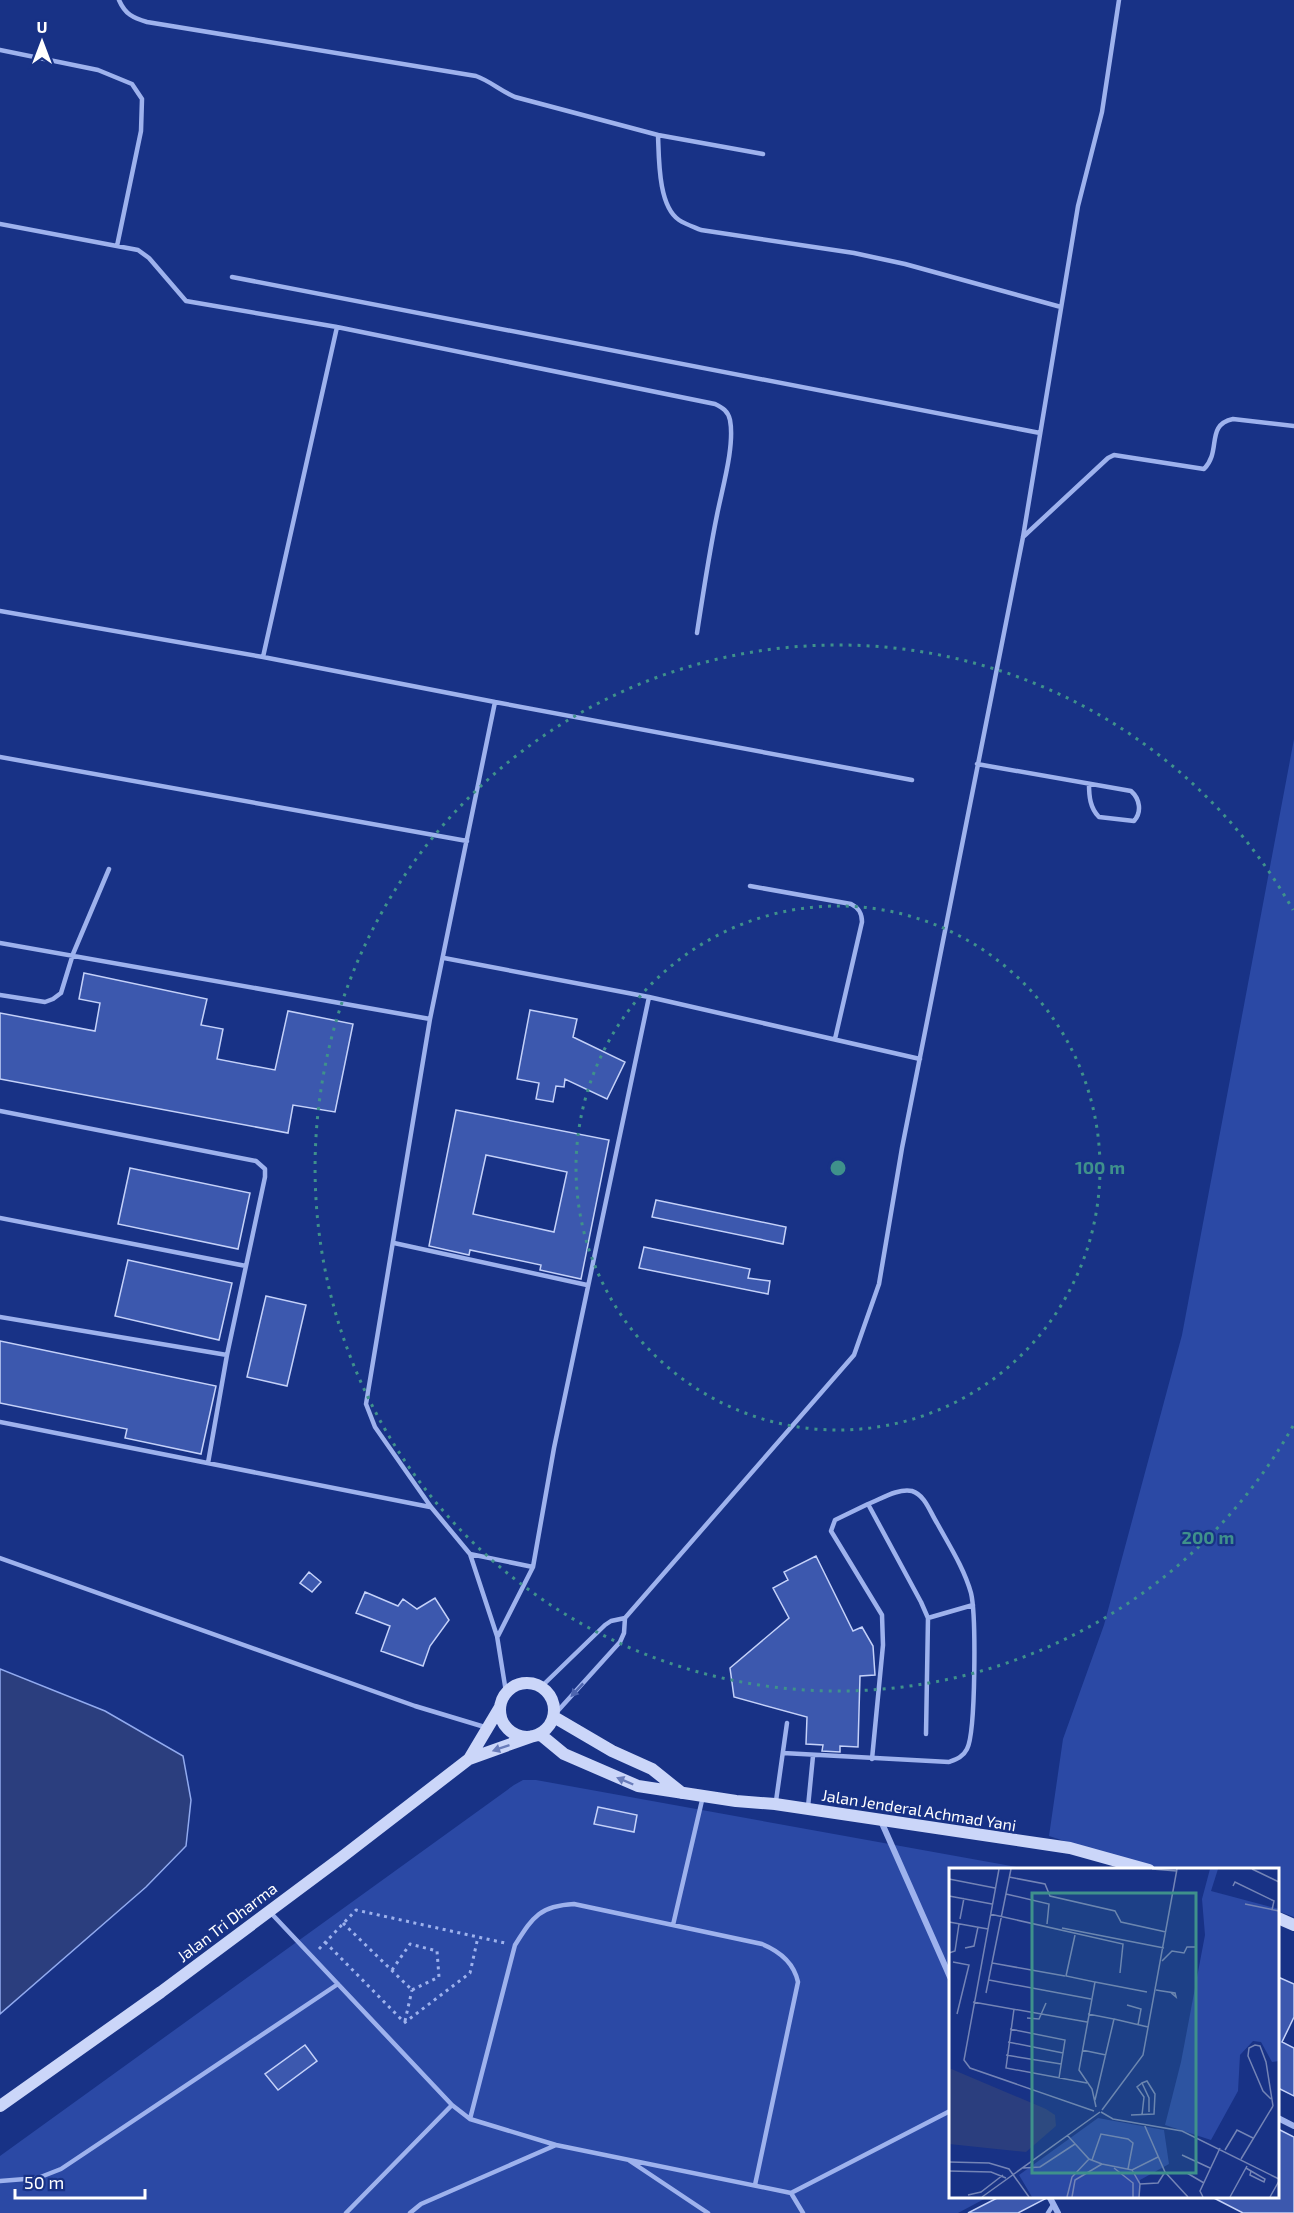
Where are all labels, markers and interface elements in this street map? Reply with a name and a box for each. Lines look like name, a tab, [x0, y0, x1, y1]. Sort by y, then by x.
north arrow	[12, 12, 72, 72]
text: U	[37, 17, 47, 36]
text: 100 m	[1075, 1156, 1125, 1178]
centre of rings	[828, 1158, 848, 1178]
text: 200 m	[1182, 1526, 1234, 1548]
one-way arrow	[570, 1683, 584, 1697]
one-way arrow	[492, 1743, 510, 1753]
one-way arrow	[617, 1776, 634, 1785]
street label: Jalan Jenderal Achmad Yani	[821, 1785, 1018, 1834]
inset map	[949, 1868, 1279, 2198]
street label: Jalan Tri Dharma	[173, 1878, 280, 1965]
scale bar	[15, 2162, 146, 2200]
text: 50 m	[24, 2171, 64, 2193]

